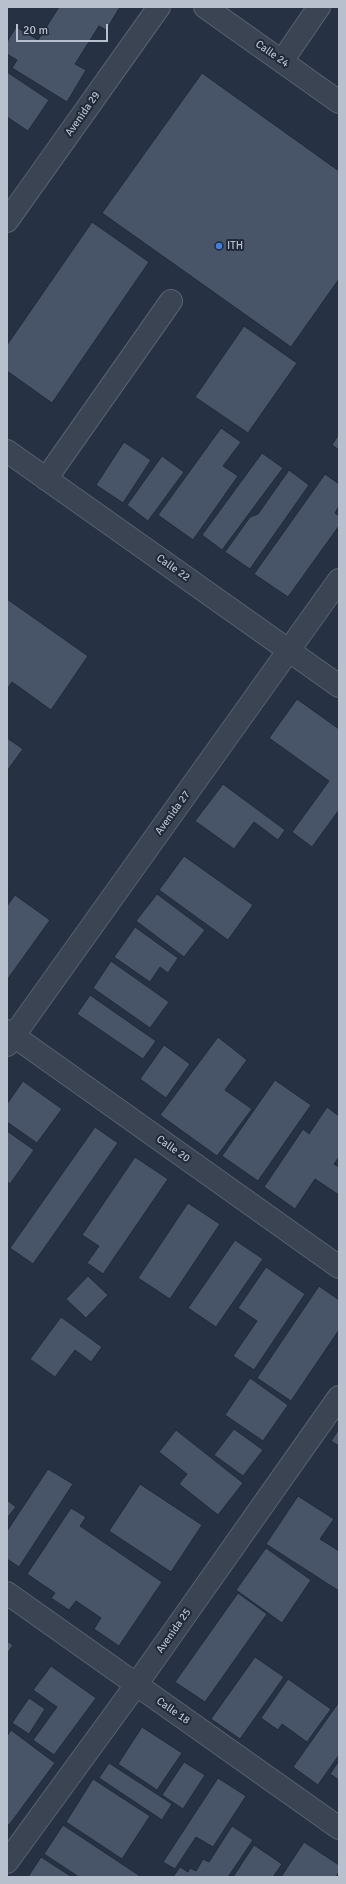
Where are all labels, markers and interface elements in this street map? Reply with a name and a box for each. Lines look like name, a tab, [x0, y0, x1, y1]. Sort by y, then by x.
scale bar	[18, 16, 110, 42]
text: 20 m	[23, 23, 48, 38]
street label: Calle 24	[253, 38, 291, 70]
street label: Avenida 29	[63, 89, 103, 139]
place label: ITH	[227, 239, 243, 253]
marker: ITH	[214, 241, 224, 251]
street label: Calle 22	[154, 552, 192, 584]
street label: Avenida 27	[152, 788, 194, 838]
street label: Calle 20	[154, 1133, 192, 1165]
street label: Avenida 25	[154, 1606, 194, 1656]
street label: Calle 18	[154, 1695, 192, 1727]

